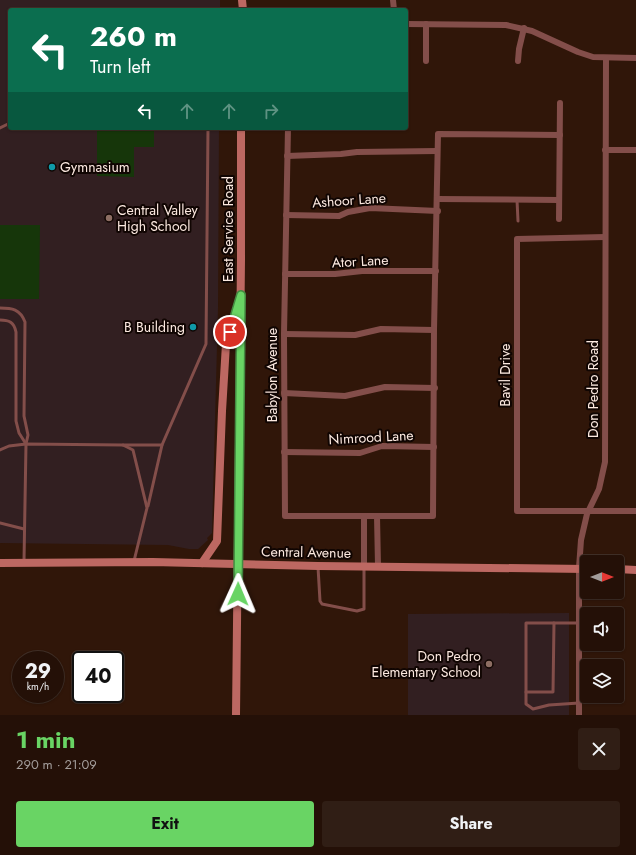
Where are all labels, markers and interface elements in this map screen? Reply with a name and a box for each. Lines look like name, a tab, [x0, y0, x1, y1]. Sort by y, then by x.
text: 260 m	[90, 16, 177, 57]
icon: left	[24, 24, 76, 76]
text: Turn left	[90, 54, 150, 80]
icon: left	[134, 100, 156, 122]
icon: ahead	[176, 100, 198, 122]
icon: ahead	[218, 100, 240, 122]
icon: right	[260, 100, 282, 122]
place label: Gymnasium	[60, 157, 130, 177]
marker: Gymnasium	[47, 162, 57, 172]
street label: East Service Road	[218, 176, 238, 282]
street label: Ashoor Lane	[311, 187, 387, 213]
place label: Central Valley High School	[117, 200, 198, 236]
marker: Central Valley High School	[104, 213, 114, 223]
street label: Ator Lane	[331, 250, 389, 272]
pin	[213, 315, 247, 349]
place label: B Building	[124, 317, 185, 337]
icon: arrive	[219, 321, 241, 343]
marker: B Building	[188, 322, 198, 332]
street label: Babylon Avenue	[262, 328, 282, 422]
street label: Don Pedro Road	[583, 340, 603, 438]
street label: Bavil Drive	[495, 344, 515, 406]
street label: Nimrood Lane	[328, 425, 414, 449]
street label: Central Avenue	[261, 541, 351, 563]
north arrow	[580, 555, 624, 599]
map controls	[580, 555, 624, 703]
position arrow	[217, 573, 259, 615]
button: sound	[580, 607, 624, 651]
place label: Don Pedro Elementary School	[371, 646, 481, 682]
speed limit sign: 40	[72, 651, 124, 703]
text: 29	[25, 657, 51, 686]
marker: Don Pedro Elementary School	[484, 659, 494, 669]
button: layers	[580, 659, 624, 703]
text: km/h	[27, 679, 49, 694]
text: 1 min	[16, 722, 76, 757]
button: close	[578, 728, 620, 770]
text: 290 m · 21:09	[16, 755, 97, 774]
button: Exit	[16, 801, 314, 847]
button: Share	[322, 801, 620, 847]

